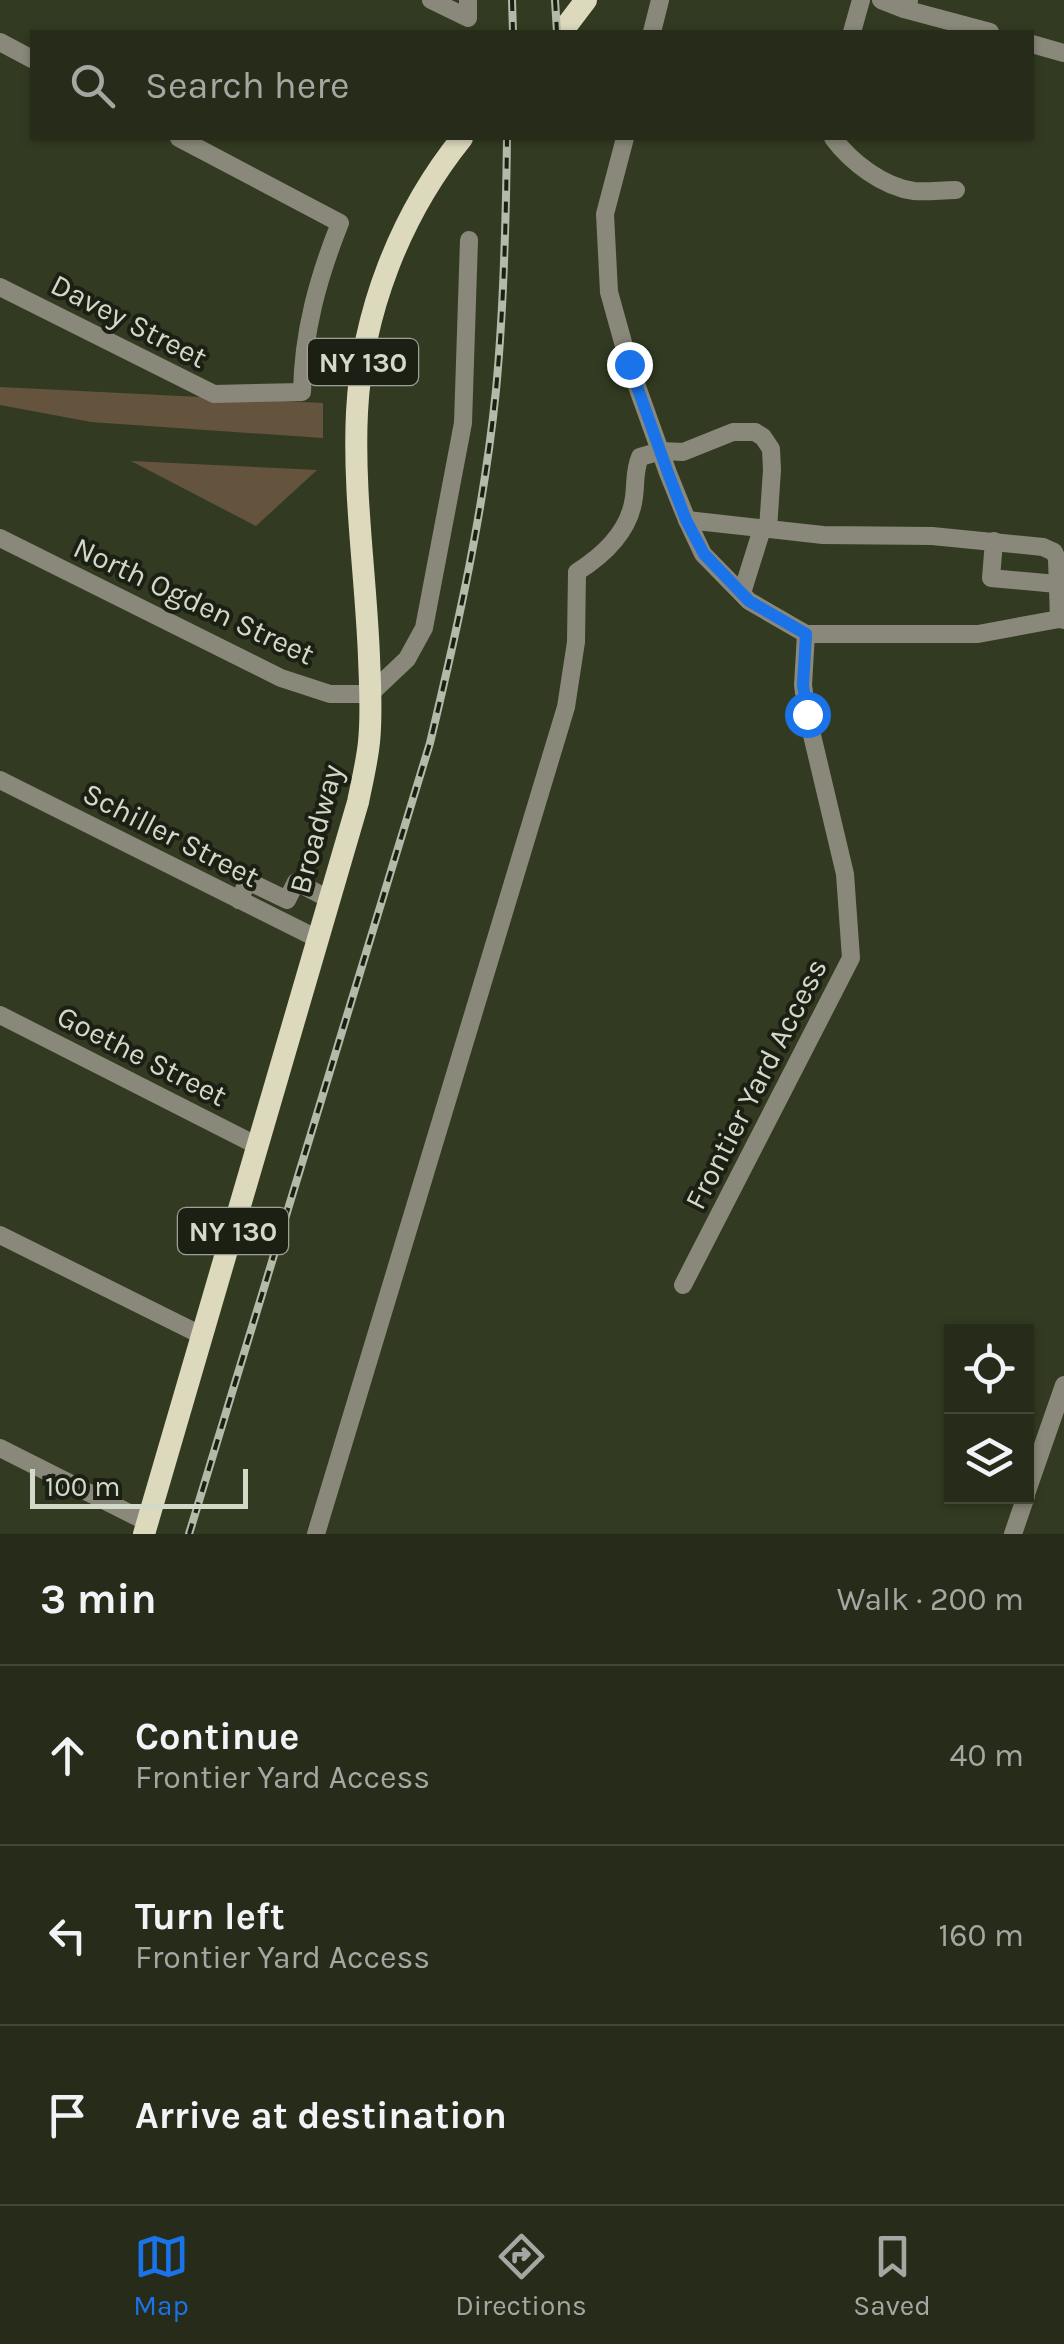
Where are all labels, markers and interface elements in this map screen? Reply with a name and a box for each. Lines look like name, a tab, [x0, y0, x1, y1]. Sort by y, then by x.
search box	[30, 30, 1034, 140]
icon: search	[65, 58, 120, 113]
text: Search here	[145, 63, 349, 108]
street label: Davey Street	[45, 266, 213, 376]
road number: NY 130	[308, 339, 418, 385]
route end	[607, 342, 653, 388]
street label: North Ogden Street	[68, 529, 320, 673]
route start	[785, 692, 831, 738]
street label: Broadway	[281, 760, 351, 898]
street label: Schiller Street	[77, 775, 265, 895]
street label: Frontier Yard Access	[677, 953, 835, 1215]
street label: Goethe Street	[51, 998, 233, 1114]
road number: NY 130	[178, 1208, 288, 1254]
map controls	[944, 1324, 1034, 1504]
button: locate	[944, 1324, 1034, 1414]
button: layers	[944, 1414, 1034, 1504]
scale bar	[30, 1464, 248, 1508]
text: 100 m	[45, 1470, 120, 1503]
text: 3 min	[40, 1574, 157, 1624]
text: Walk · 200 m	[837, 1581, 1024, 1618]
text: Continue	[135, 1714, 299, 1759]
icon: ahead	[40, 1728, 95, 1783]
text: 40 m	[950, 1737, 1024, 1774]
text: Frontier Yard Access	[135, 1759, 430, 1796]
text: Turn left	[135, 1894, 285, 1939]
icon: left	[40, 1908, 95, 1963]
text: 160 m	[939, 1917, 1024, 1954]
text: Frontier Yard Access	[135, 1939, 430, 1976]
icon: arrive	[40, 2088, 95, 2143]
text: Arrive at destination	[135, 2093, 507, 2138]
tab: Map	[133, 2229, 189, 2322]
tab: Directions	[455, 2229, 587, 2322]
tab: Saved	[853, 2229, 931, 2322]

